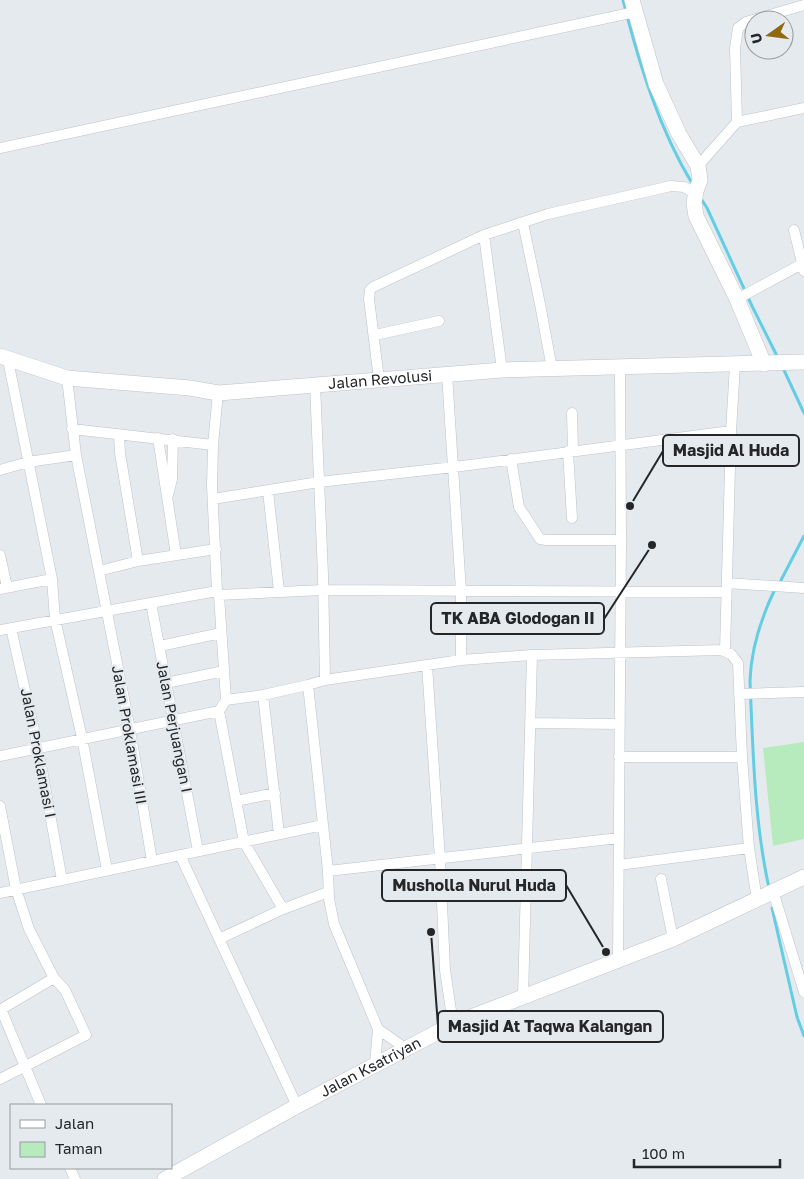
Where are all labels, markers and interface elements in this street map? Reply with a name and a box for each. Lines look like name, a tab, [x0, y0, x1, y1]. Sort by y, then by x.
north arrow	[744, 10, 794, 60]
text: U	[746, 31, 765, 45]
street label: Jalan Revolusi	[327, 366, 433, 392]
callout: Masjid Al Huda	[663, 435, 799, 466]
text: Masjid Al Huda	[673, 440, 789, 460]
callout: TK ABA Glodogan II	[431, 603, 604, 634]
text: TK ABA Glodogan II	[441, 608, 595, 628]
street label: Jalan Perjuangan I	[153, 660, 197, 794]
street label: Jalan Proklamasi III	[109, 664, 151, 806]
street label: Jalan Proklamasi I	[18, 687, 60, 819]
callout: Musholla Nurul Huda	[382, 870, 566, 901]
text: Musholla Nurul Huda	[392, 875, 556, 895]
callout: Masjid At Taqwa Kalangan	[438, 1011, 663, 1042]
text: Masjid At Taqwa Kalangan	[448, 1016, 652, 1036]
street label: Jalan Ksatriyan	[317, 1033, 424, 1100]
legend	[10, 1104, 172, 1169]
text: Jalan	[55, 1114, 94, 1132]
scale bar	[634, 1136, 780, 1168]
text: Taman	[55, 1139, 102, 1157]
text: 100 m	[642, 1144, 685, 1162]

